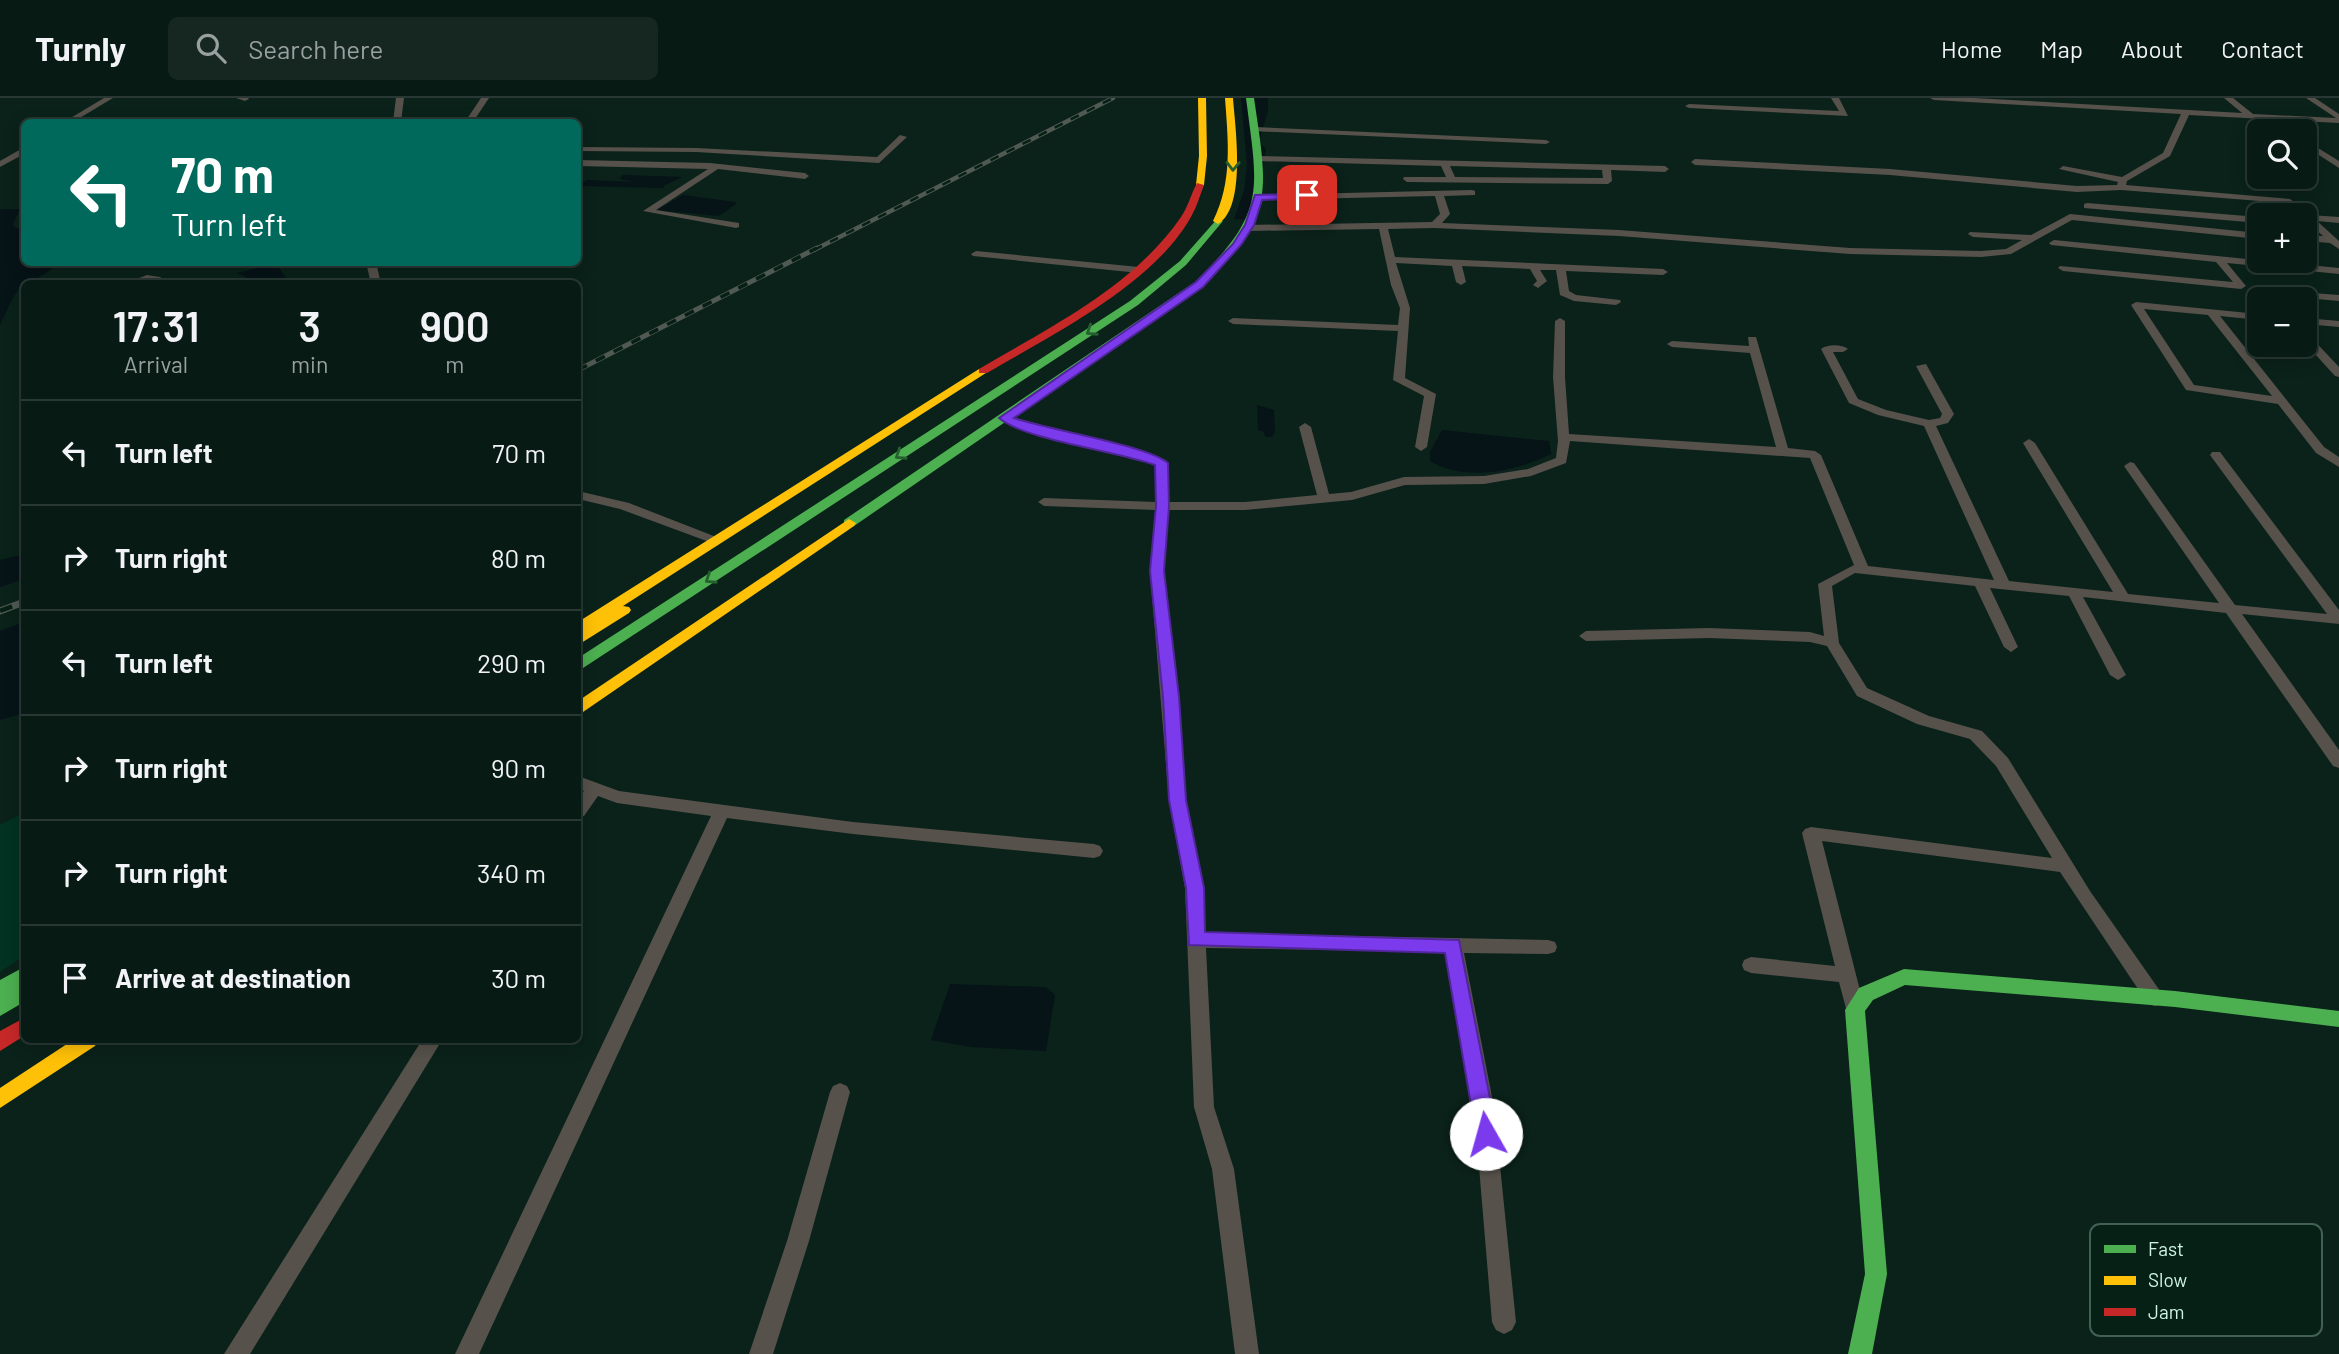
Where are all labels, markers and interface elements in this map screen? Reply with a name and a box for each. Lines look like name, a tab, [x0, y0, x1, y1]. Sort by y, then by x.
search box	[168, 17, 658, 80]
text: Turnly	[35, 28, 126, 68]
icon: search	[192, 29, 230, 67]
text: Search here	[248, 33, 383, 64]
text: Home	[1941, 34, 2002, 63]
text: Map	[2040, 34, 2083, 63]
text: About	[2121, 34, 2183, 63]
text: Contact	[2221, 34, 2304, 63]
map controls	[2247, 119, 2317, 357]
button: search	[2247, 119, 2317, 189]
text: 70 m	[171, 144, 274, 203]
icon: left	[56, 147, 147, 238]
one-way arrow	[1225, 161, 1241, 172]
pin	[1277, 165, 1337, 225]
icon: arrive	[1288, 176, 1326, 214]
button: +	[2247, 203, 2317, 273]
text: Turn left	[171, 204, 288, 242]
button: −	[2247, 287, 2317, 357]
text: 17:31	[112, 300, 200, 350]
text: 3	[299, 300, 321, 350]
text: 900	[420, 300, 490, 350]
one-way arrow	[1086, 323, 1099, 335]
text: Arrival	[124, 350, 188, 378]
text: min	[291, 350, 328, 378]
text: m	[445, 350, 464, 378]
icon: left	[56, 434, 94, 472]
text: Turn left	[115, 437, 213, 468]
text: 70 m	[492, 437, 546, 468]
one-way arrow	[895, 447, 908, 459]
icon: right	[56, 539, 94, 577]
text: Turn right	[115, 542, 228, 573]
text: 80 m	[491, 542, 546, 573]
one-way arrow	[704, 571, 717, 584]
icon: left	[56, 644, 94, 682]
text: Turn left	[115, 647, 213, 678]
text: 290 m	[477, 647, 546, 678]
icon: right	[56, 749, 94, 787]
text: Turn right	[115, 752, 228, 783]
text: 90 m	[491, 752, 546, 783]
icon: right	[56, 854, 94, 892]
text: Turn right	[115, 857, 228, 888]
text: 340 m	[477, 857, 546, 888]
icon: arrive	[56, 959, 94, 997]
text: Arrive at destination	[115, 962, 351, 993]
text: 30 m	[491, 962, 546, 993]
position arrow	[1449, 1097, 1523, 1171]
legend	[2090, 1224, 2322, 1336]
text: Fast	[2148, 1237, 2184, 1260]
text: Slow	[2148, 1268, 2187, 1291]
text: Jam	[2148, 1300, 2184, 1323]

